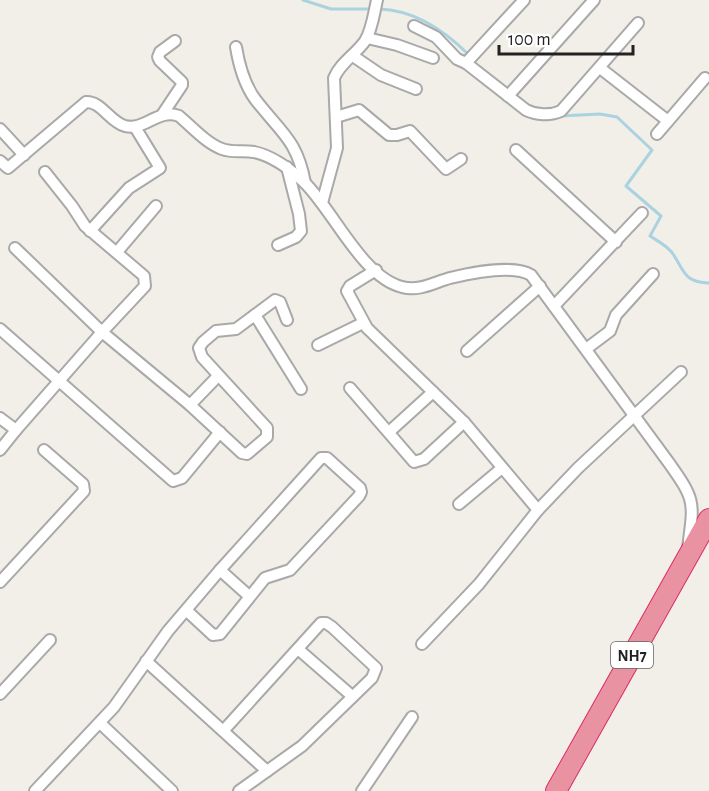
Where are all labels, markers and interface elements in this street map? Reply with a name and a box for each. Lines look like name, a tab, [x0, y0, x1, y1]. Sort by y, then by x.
scale bar	[499, 18, 632, 56]
text: 100 m	[508, 31, 551, 49]
road number: NH7	[611, 642, 653, 668]

